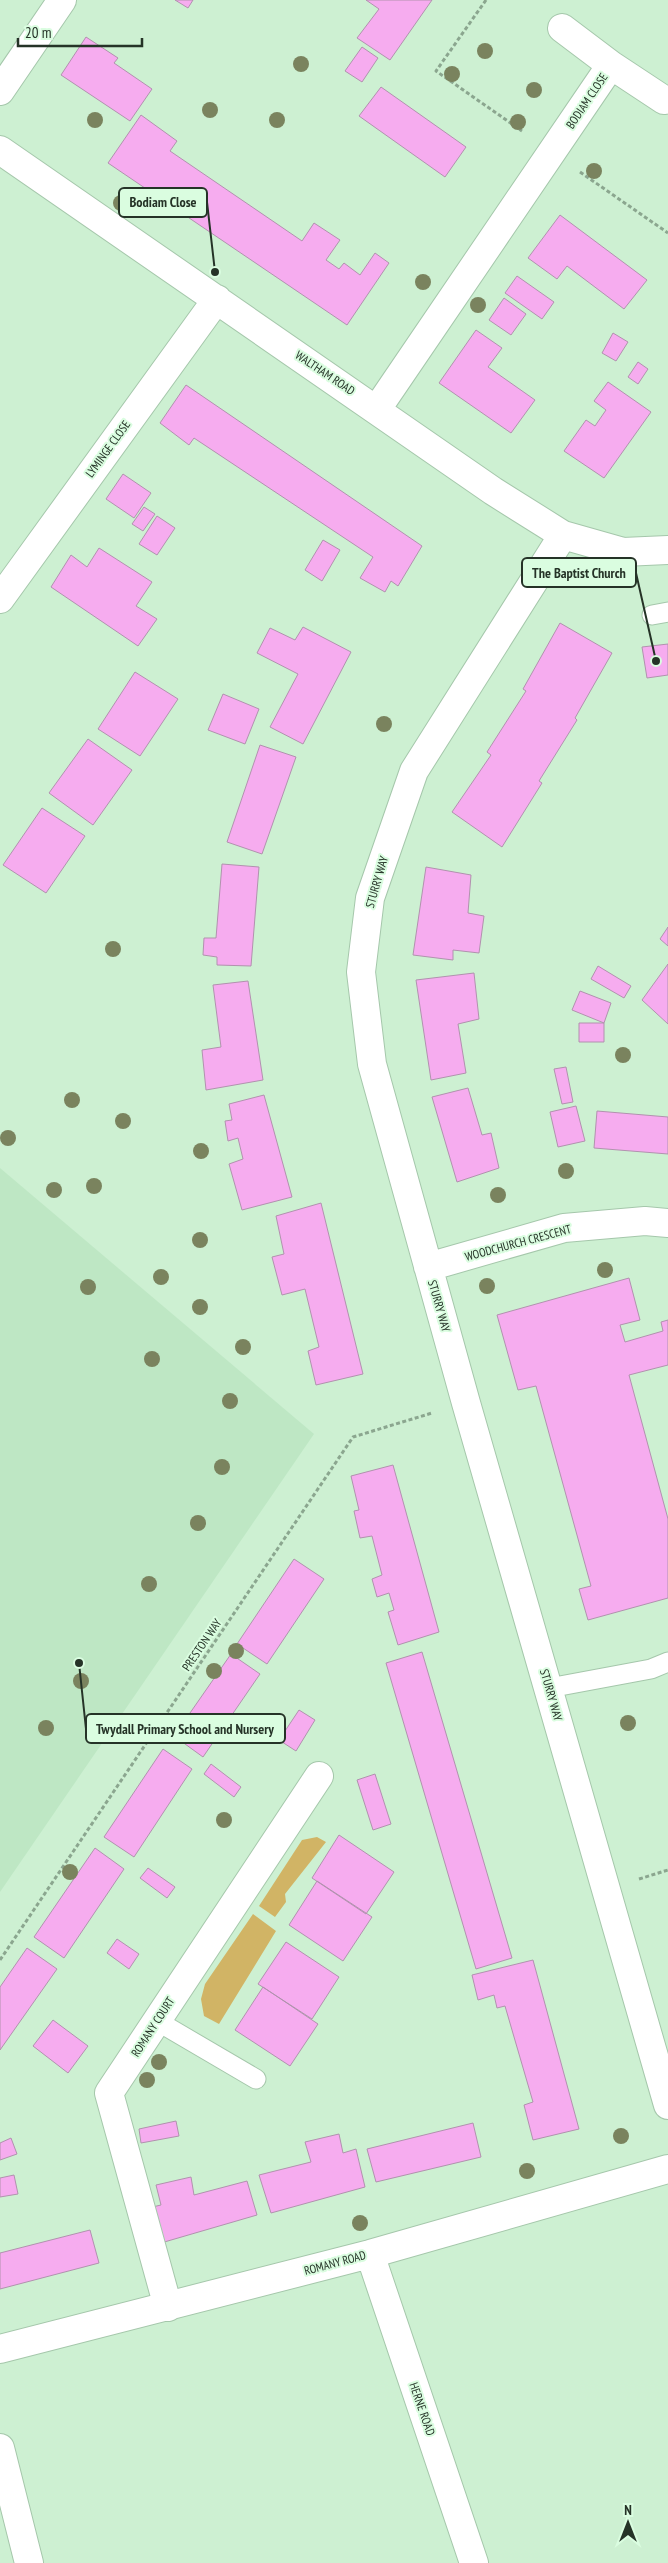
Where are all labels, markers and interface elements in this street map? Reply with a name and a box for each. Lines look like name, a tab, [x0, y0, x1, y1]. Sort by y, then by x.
scale bar	[18, 15, 141, 47]
text: 20 m	[25, 23, 51, 42]
street label: BODIAM CLOSE	[563, 70, 611, 131]
callout: Bodiam Close	[119, 188, 207, 217]
text: Bodiam Close	[129, 193, 197, 211]
street label: WALTHAM ROAD	[293, 347, 358, 398]
street label: LYMINGE CLOSE	[82, 417, 133, 480]
callout: The Baptist Church	[522, 558, 636, 587]
text: The Baptist Church	[532, 564, 626, 582]
street label: STURRY WAY	[362, 854, 391, 910]
street label: WOODCHURCH CRESCENT	[463, 1221, 573, 1264]
street label: STURRY WAY	[425, 1278, 454, 1334]
street label: PRESTON WAY	[179, 1615, 225, 1674]
street label: STURRY WAY	[537, 1667, 566, 1723]
callout: Twydall Primary School and Nursery	[86, 1714, 285, 1743]
text: Twydall Primary School and Nursery	[96, 1720, 274, 1738]
street label: ROMANY COURT	[128, 1994, 178, 2059]
street label: ROMANY ROAD	[302, 2247, 367, 2278]
street label: HERNE ROAD	[406, 2380, 439, 2437]
north arrow	[603, 2498, 653, 2548]
text: N	[624, 2501, 632, 2519]

